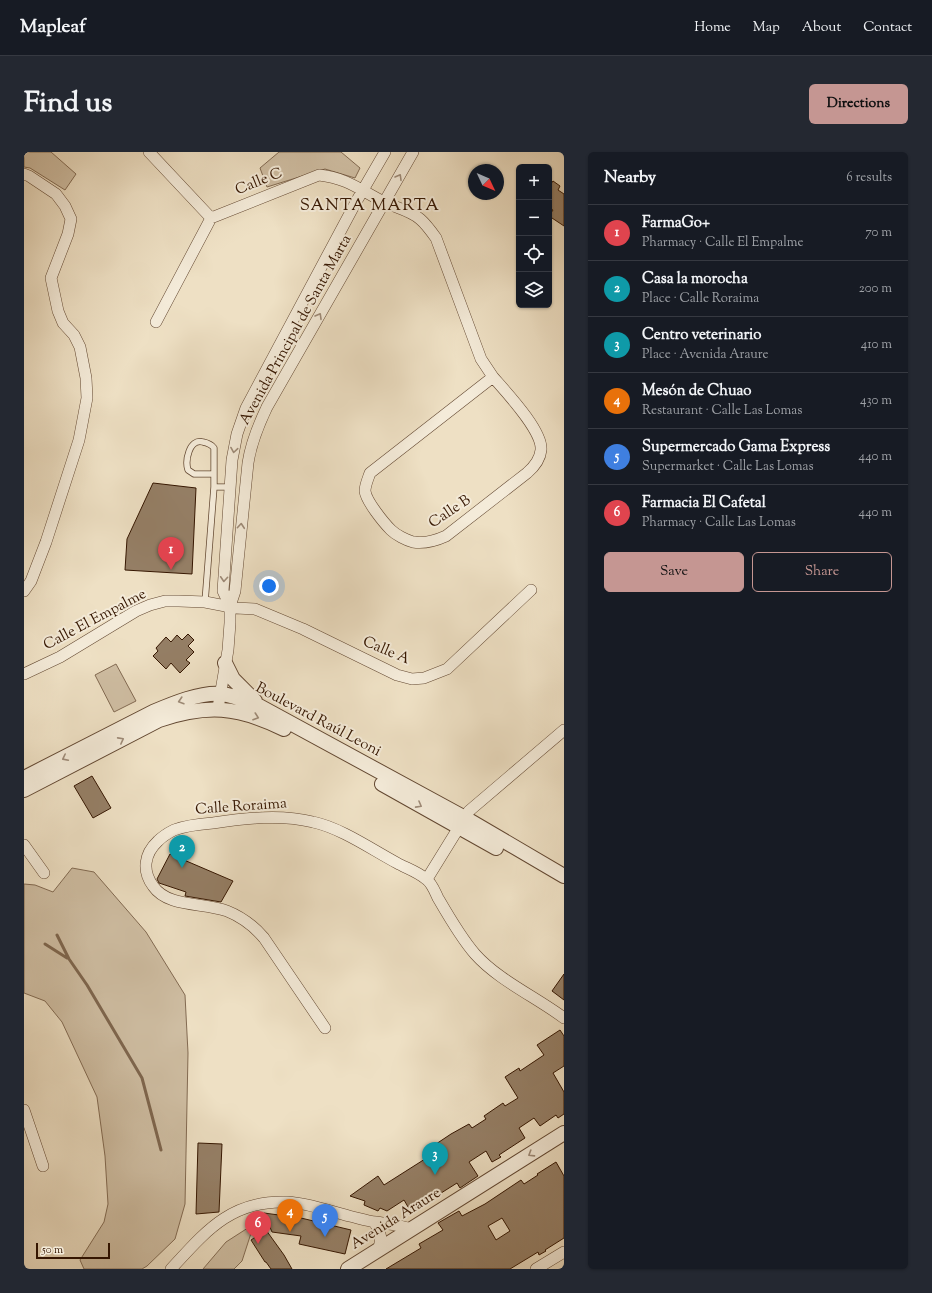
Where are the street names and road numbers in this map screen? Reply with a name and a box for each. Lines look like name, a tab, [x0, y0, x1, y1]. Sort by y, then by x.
street label: Calle C	[232, 163, 286, 201]
street label: Avenida Principal de Santa Marta	[235, 231, 357, 429]
street label: Calle B	[425, 490, 476, 534]
street label: Calle El Empalme	[40, 584, 150, 656]
street label: Calle A	[359, 632, 413, 670]
street label: Boulevard Raúl Leoni	[251, 678, 385, 762]
street label: Calle Roraima	[194, 793, 288, 821]
street label: Avenida Araure	[347, 1183, 445, 1255]

